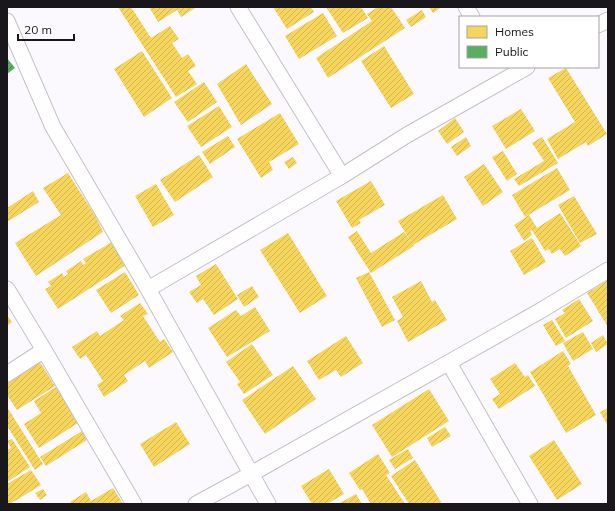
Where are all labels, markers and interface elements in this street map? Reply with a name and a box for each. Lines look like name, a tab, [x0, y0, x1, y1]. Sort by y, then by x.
scale bar	[18, 16, 74, 42]
legend	[459, 16, 599, 68]
text: 20 m	[24, 22, 52, 37]
text: Homes	[495, 24, 534, 39]
text: Public	[495, 44, 529, 59]

